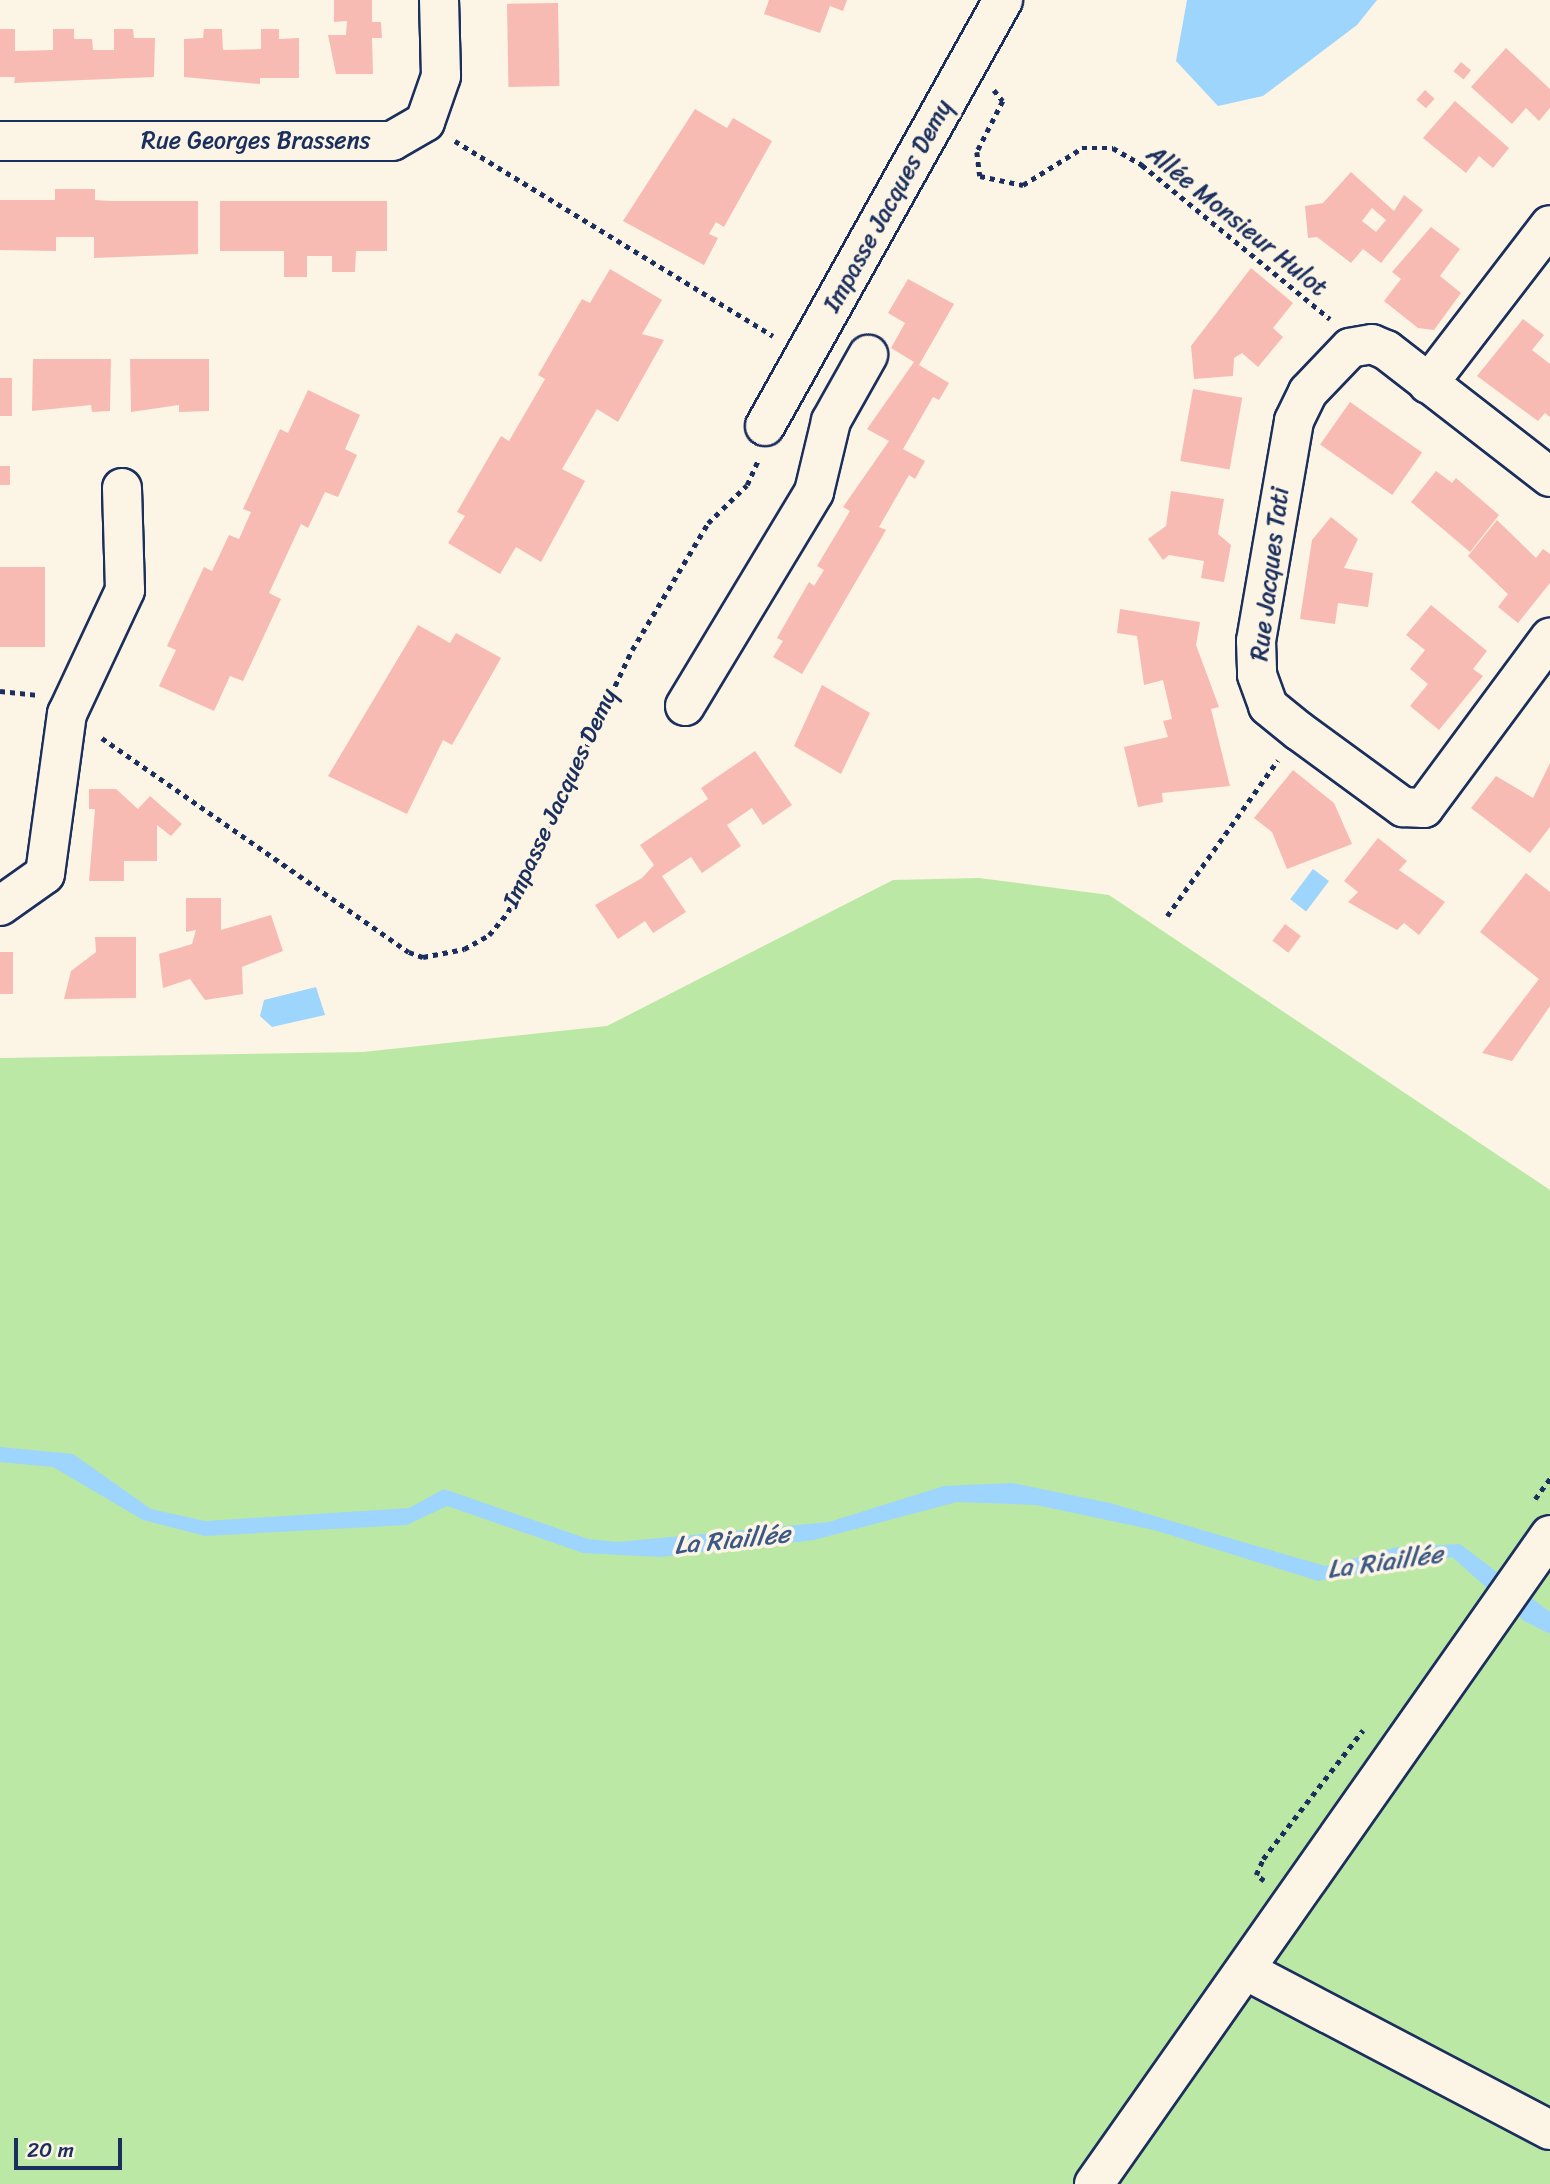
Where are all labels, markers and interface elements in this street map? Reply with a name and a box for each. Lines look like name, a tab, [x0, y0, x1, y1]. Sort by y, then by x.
street label: Impasse Jacques Demy	[818, 95, 958, 317]
street label: Rue Georges Brassens	[141, 127, 371, 155]
street label: Allée Monsieur Hulot	[1141, 140, 1333, 302]
street label: Rue Jacques Tati	[1245, 486, 1295, 662]
street label: Impasse Jacques Demy	[497, 684, 623, 912]
water label: La Riaillée	[672, 1518, 792, 1562]
water label: La Riaillée	[1325, 1538, 1445, 1586]
scale bar	[18, 2124, 126, 2168]
text: 20 m	[27, 2131, 74, 2169]

